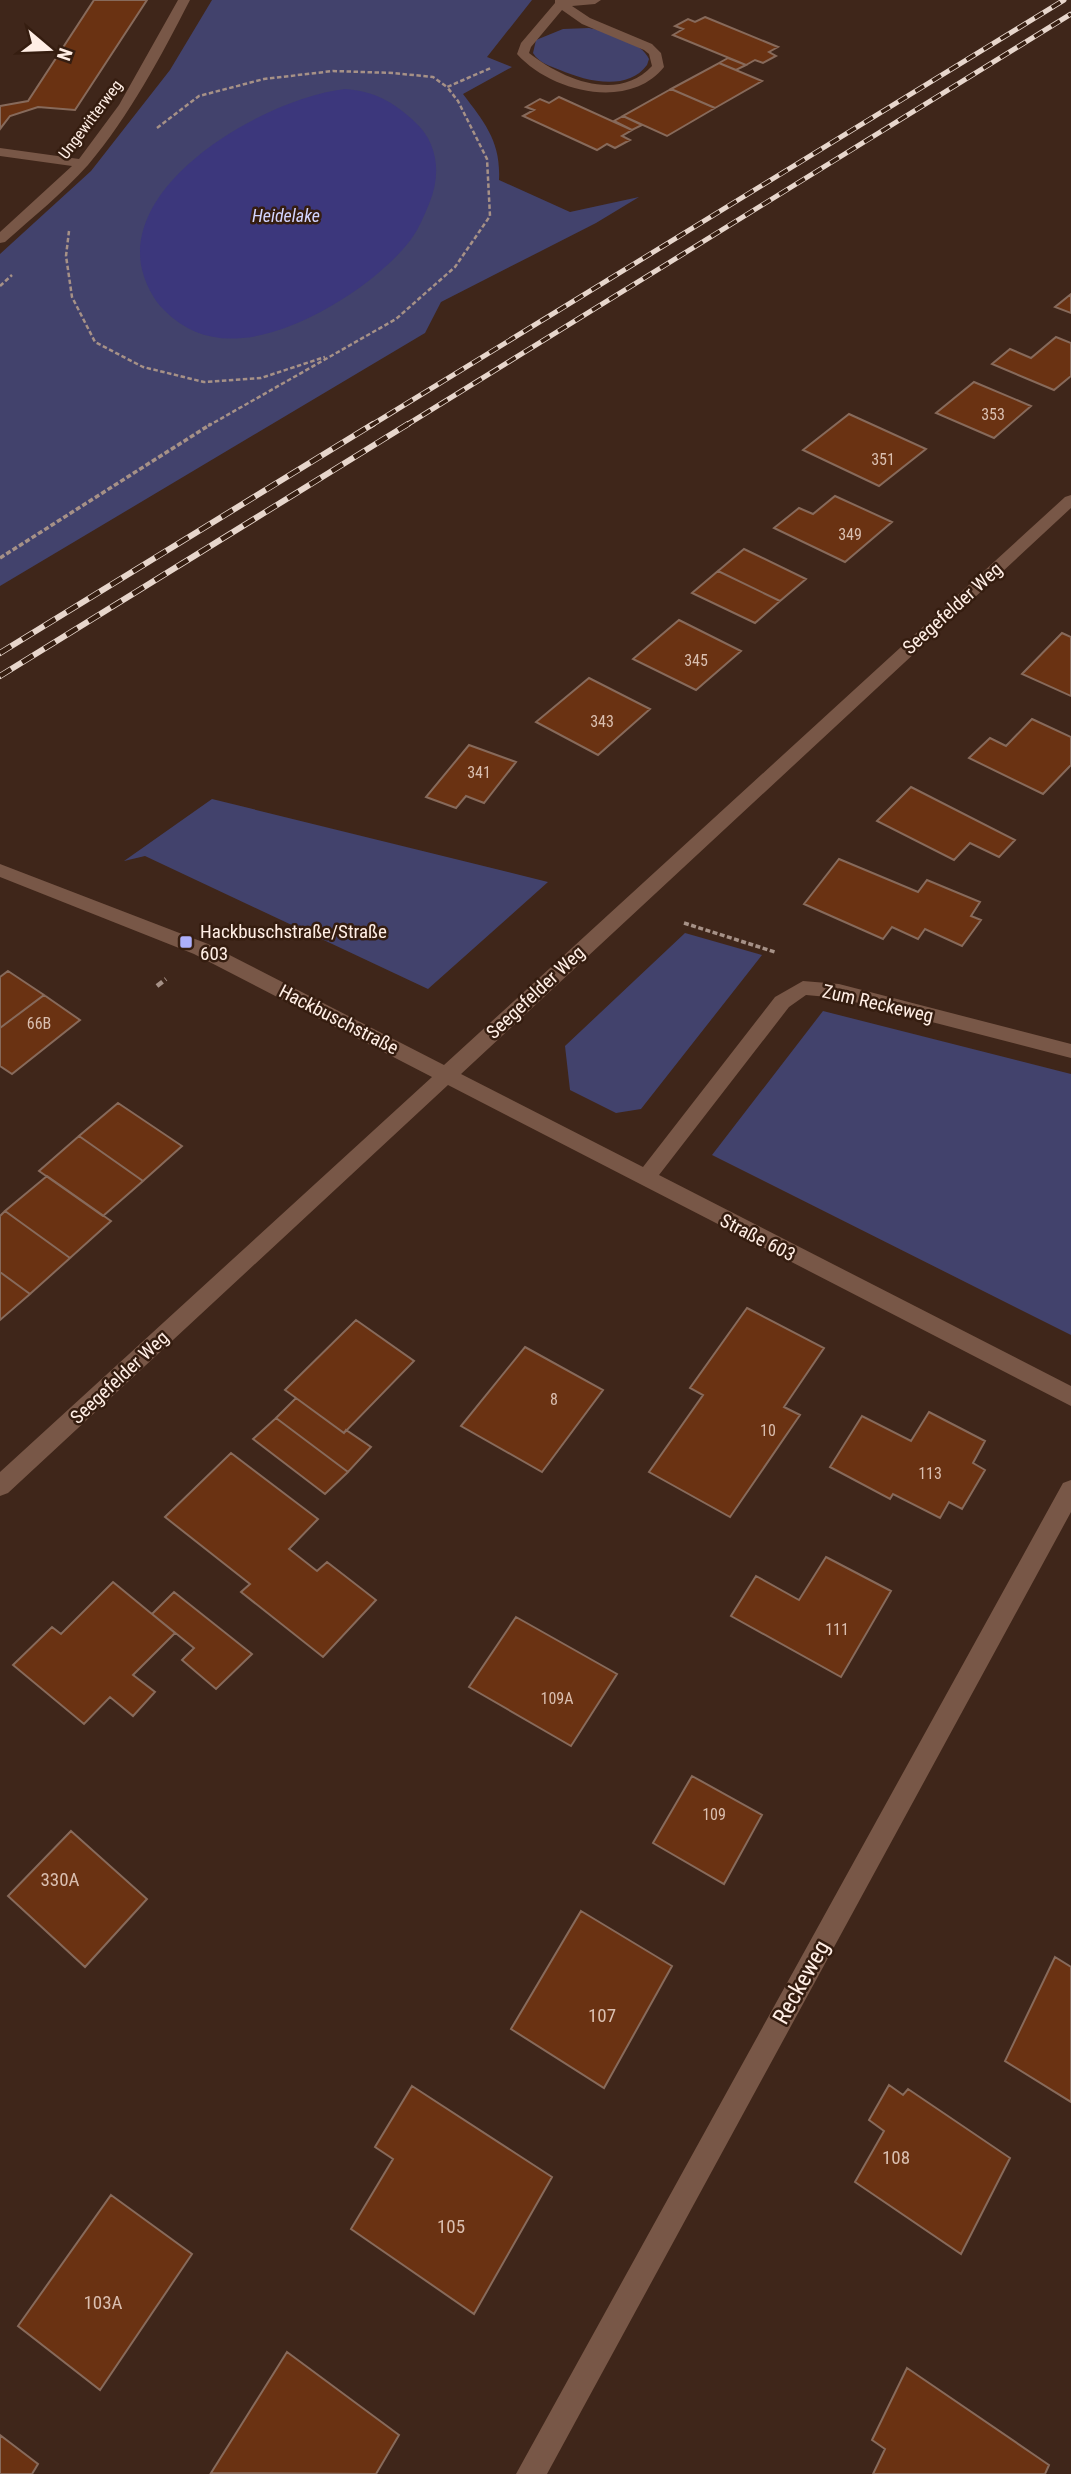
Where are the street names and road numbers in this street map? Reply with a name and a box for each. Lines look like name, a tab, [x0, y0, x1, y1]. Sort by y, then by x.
street label: Ungewitterweg	[55, 76, 126, 163]
street label: Seegefelder Weg	[898, 558, 1007, 659]
street label: Seegefelder Weg	[481, 941, 589, 1044]
street label: Hackbuschstraße	[275, 979, 402, 1059]
street label: Zum Reckeweg	[820, 980, 936, 1027]
street label: Straße 603	[716, 1209, 799, 1266]
street label: Seegefelder Weg	[65, 1326, 173, 1429]
street label: Reckeweg	[767, 1936, 835, 2029]

